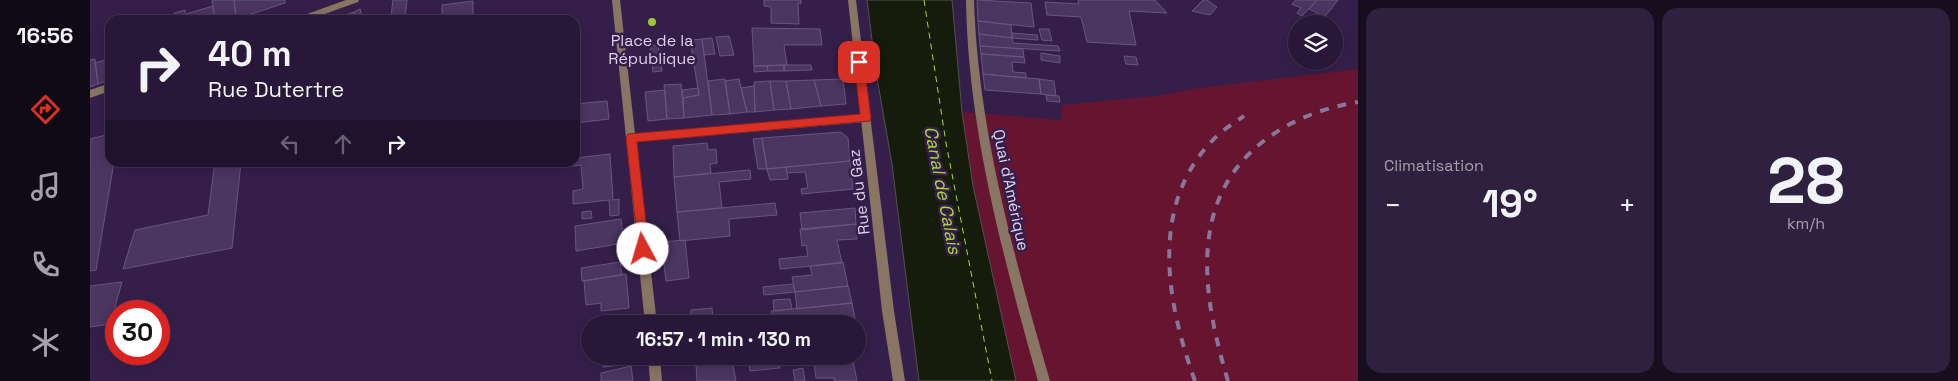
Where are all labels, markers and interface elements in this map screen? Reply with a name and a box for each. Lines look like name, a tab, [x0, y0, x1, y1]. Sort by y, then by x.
map controls	[1288, 15, 1343, 70]
button: layers	[1288, 15, 1343, 70]
marker: Place de la République	[646, 16, 658, 28]
text: 16:56	[17, 21, 73, 49]
place label: Place de la République	[608, 30, 696, 69]
text: 40 m	[208, 32, 292, 76]
icon: right	[125, 35, 190, 100]
pin	[838, 41, 880, 83]
icon: arrive	[845, 48, 873, 76]
text: Rue Dutertre	[208, 75, 344, 103]
icon: directions	[28, 92, 63, 127]
water label: Canal de Calais	[919, 124, 967, 256]
street label: Quai d'Amérique	[988, 127, 1034, 253]
icon: left	[276, 130, 304, 158]
icon: ahead	[329, 130, 357, 158]
icon: right	[382, 130, 410, 158]
text: 28	[1767, 139, 1845, 222]
street label: Rue du Gaz	[843, 148, 875, 236]
text: Climatisation	[1384, 155, 1484, 176]
icon: music	[28, 169, 63, 204]
text: 19°	[1482, 180, 1538, 228]
text: −	[1384, 187, 1401, 223]
text: +	[1619, 187, 1636, 223]
text: km/h	[1787, 213, 1825, 234]
position arrow	[616, 222, 668, 274]
icon: phone	[28, 247, 63, 282]
speed limit sign: 30	[105, 300, 170, 365]
icon: climate	[28, 325, 63, 360]
text: 16:57 · 1 min · 130 m	[636, 327, 811, 352]

